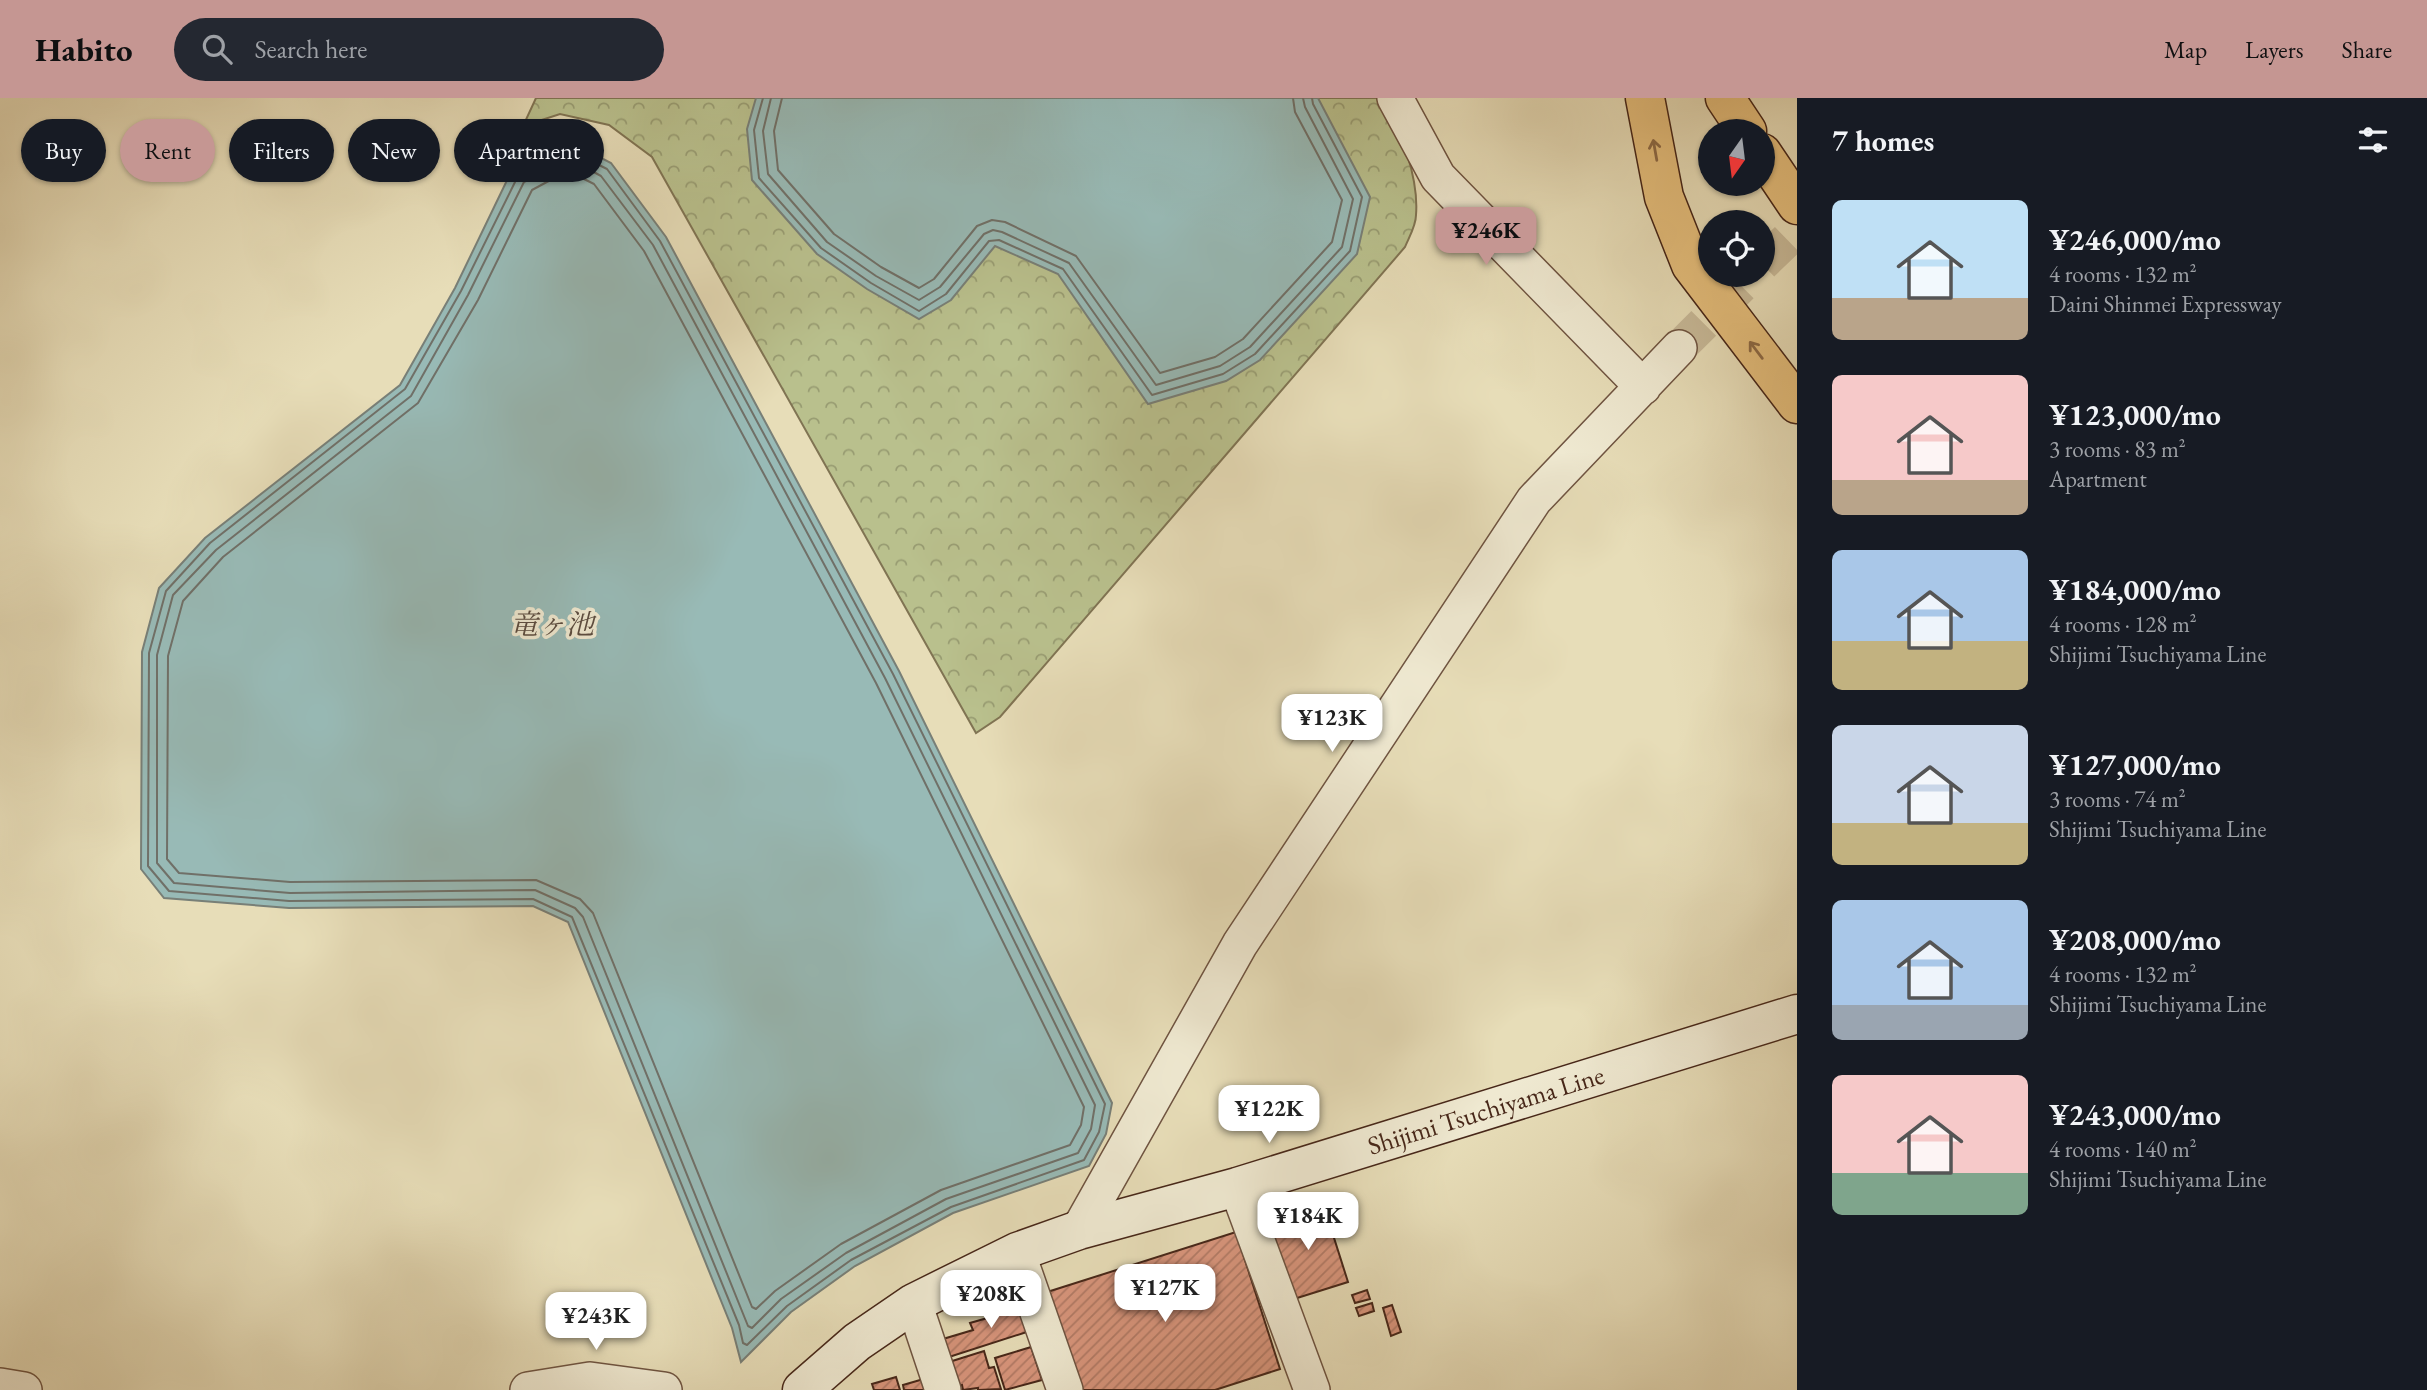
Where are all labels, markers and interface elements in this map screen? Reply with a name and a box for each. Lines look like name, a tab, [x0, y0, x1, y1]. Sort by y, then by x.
search box	[174, 18, 664, 81]
text: Habito	[35, 28, 132, 71]
icon: search	[198, 30, 236, 68]
text: Search here	[254, 32, 367, 66]
text: Map	[2164, 34, 2207, 65]
text: Layers	[2245, 34, 2304, 65]
text: Share	[2342, 34, 2392, 65]
chip: Buy	[21, 119, 106, 182]
chip: Rent	[120, 119, 215, 182]
chip: Filters	[229, 119, 334, 182]
chip: New	[348, 119, 440, 182]
chip: Apartment	[454, 119, 604, 182]
north arrow	[1698, 119, 1774, 196]
map controls	[1698, 119, 1775, 287]
text: 7 homes	[1832, 121, 1934, 160]
icon: filters	[2354, 121, 2392, 159]
one-way arrow	[1648, 139, 1661, 162]
pin: ¥246K	[1437, 208, 1535, 267]
button: locate	[1698, 210, 1775, 287]
text: ¥246K	[1451, 215, 1521, 245]
text: ¥246,000/mo	[2049, 220, 2221, 259]
icon: home	[1888, 228, 1972, 312]
text: 4 rooms · 132 m²	[2049, 259, 2197, 289]
text: Daini Shinmei Expressway	[2049, 289, 2282, 319]
one-way arrow	[1748, 341, 1763, 360]
text: ¥123,000/mo	[2049, 395, 2221, 434]
icon: home	[1888, 403, 1972, 487]
text: 3 rooms · 83 m²	[2049, 434, 2186, 464]
text: Apartment	[2049, 464, 2147, 494]
text: ¥184,000/mo	[2049, 570, 2221, 609]
icon: home	[1888, 578, 1972, 662]
water label: 竜ヶ池	[510, 606, 597, 642]
text: 4 rooms · 128 m²	[2049, 609, 2197, 639]
text: Shijimi Tsuchiyama Line	[2049, 639, 2266, 669]
pin: ¥123K	[1283, 694, 1381, 754]
text: ¥123K	[1297, 702, 1367, 732]
text: ¥127,000/mo	[2049, 745, 2221, 784]
icon: home	[1888, 753, 1972, 837]
text: 3 rooms · 74 m²	[2049, 784, 2186, 814]
text: Shijimi Tsuchiyama Line	[2049, 814, 2266, 844]
text: ¥208,000/mo	[2049, 920, 2221, 959]
icon: home	[1888, 928, 1972, 1012]
text: 4 rooms · 132 m²	[2049, 959, 2197, 989]
text: Shijimi Tsuchiyama Line	[2049, 989, 2266, 1019]
street label: Shijimi Tsuchiyama Line	[1363, 1058, 1608, 1163]
pin: ¥122K	[1220, 1086, 1318, 1145]
text: ¥122K	[1234, 1093, 1304, 1123]
text: ¥243,000/mo	[2049, 1095, 2221, 1134]
icon: home	[1888, 1103, 1972, 1187]
text: 4 rooms · 140 m²	[2049, 1134, 2197, 1164]
text: Shijimi Tsuchiyama Line	[2049, 1164, 2266, 1194]
pin: ¥184K	[1259, 1192, 1357, 1252]
text: ¥184K	[1273, 1200, 1343, 1230]
pin: ¥127K	[1116, 1264, 1214, 1324]
pin: ¥208K	[942, 1270, 1040, 1330]
text: ¥127K	[1130, 1272, 1200, 1302]
text: ¥208K	[956, 1278, 1026, 1308]
pin: ¥243K	[547, 1292, 645, 1352]
text: ¥243K	[561, 1300, 631, 1330]

